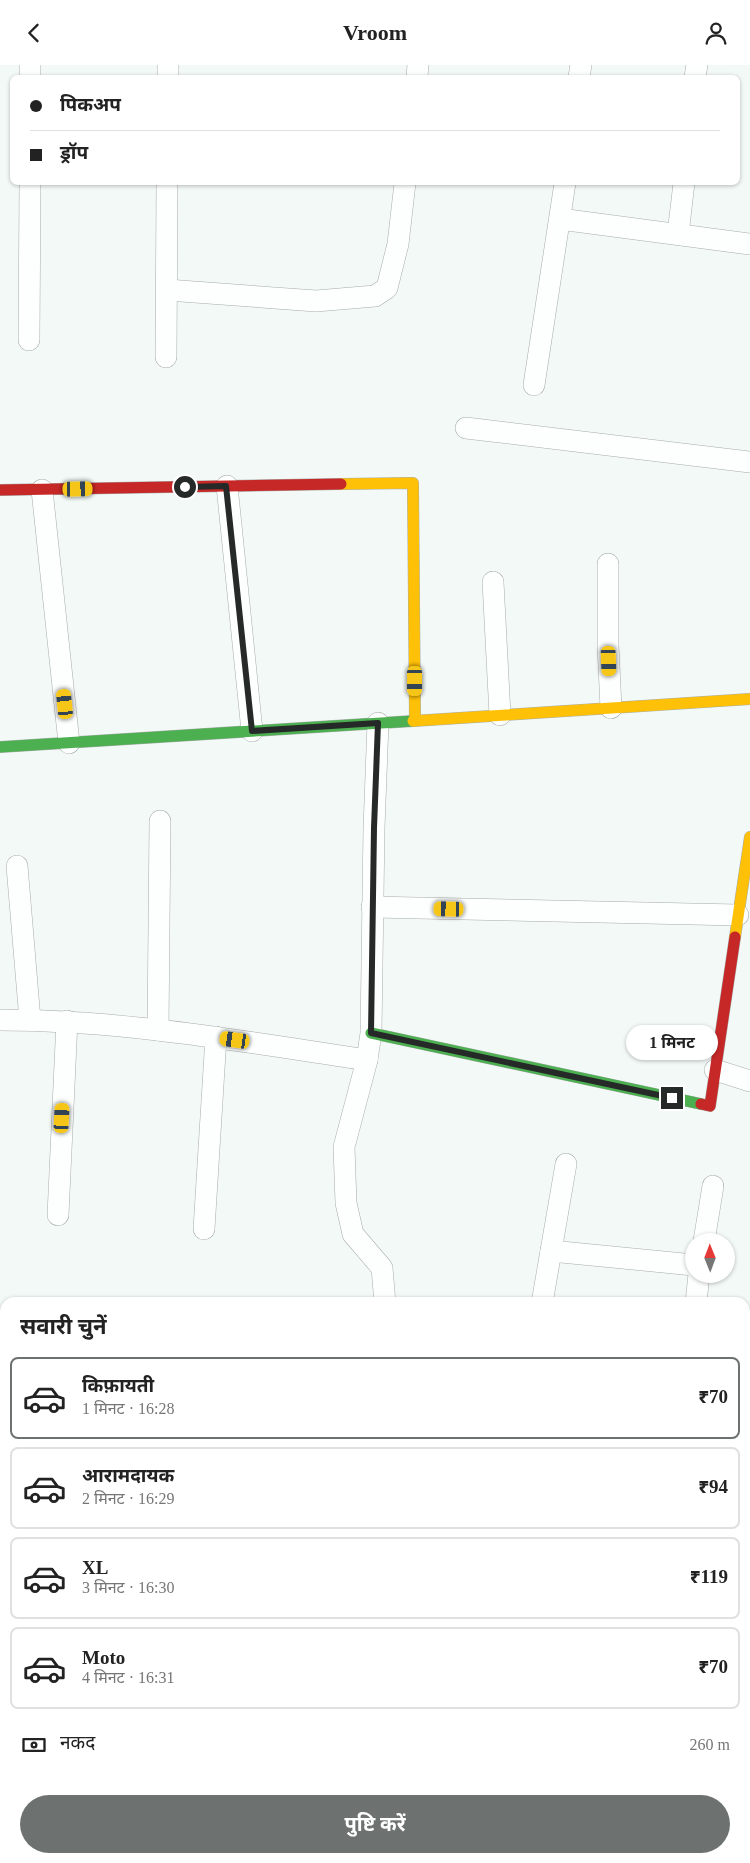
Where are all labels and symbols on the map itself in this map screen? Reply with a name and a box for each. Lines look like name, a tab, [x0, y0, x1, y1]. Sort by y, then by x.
route start	[174, 476, 196, 498]
car	[62, 481, 93, 497]
car	[600, 646, 617, 676]
car	[407, 666, 422, 696]
car	[55, 688, 74, 720]
car	[433, 901, 464, 917]
callout: 1 मिनट	[626, 1025, 718, 1061]
car	[219, 1030, 250, 1050]
route end	[661, 1087, 683, 1109]
car	[53, 1103, 70, 1133]
north arrow	[685, 1233, 735, 1283]

